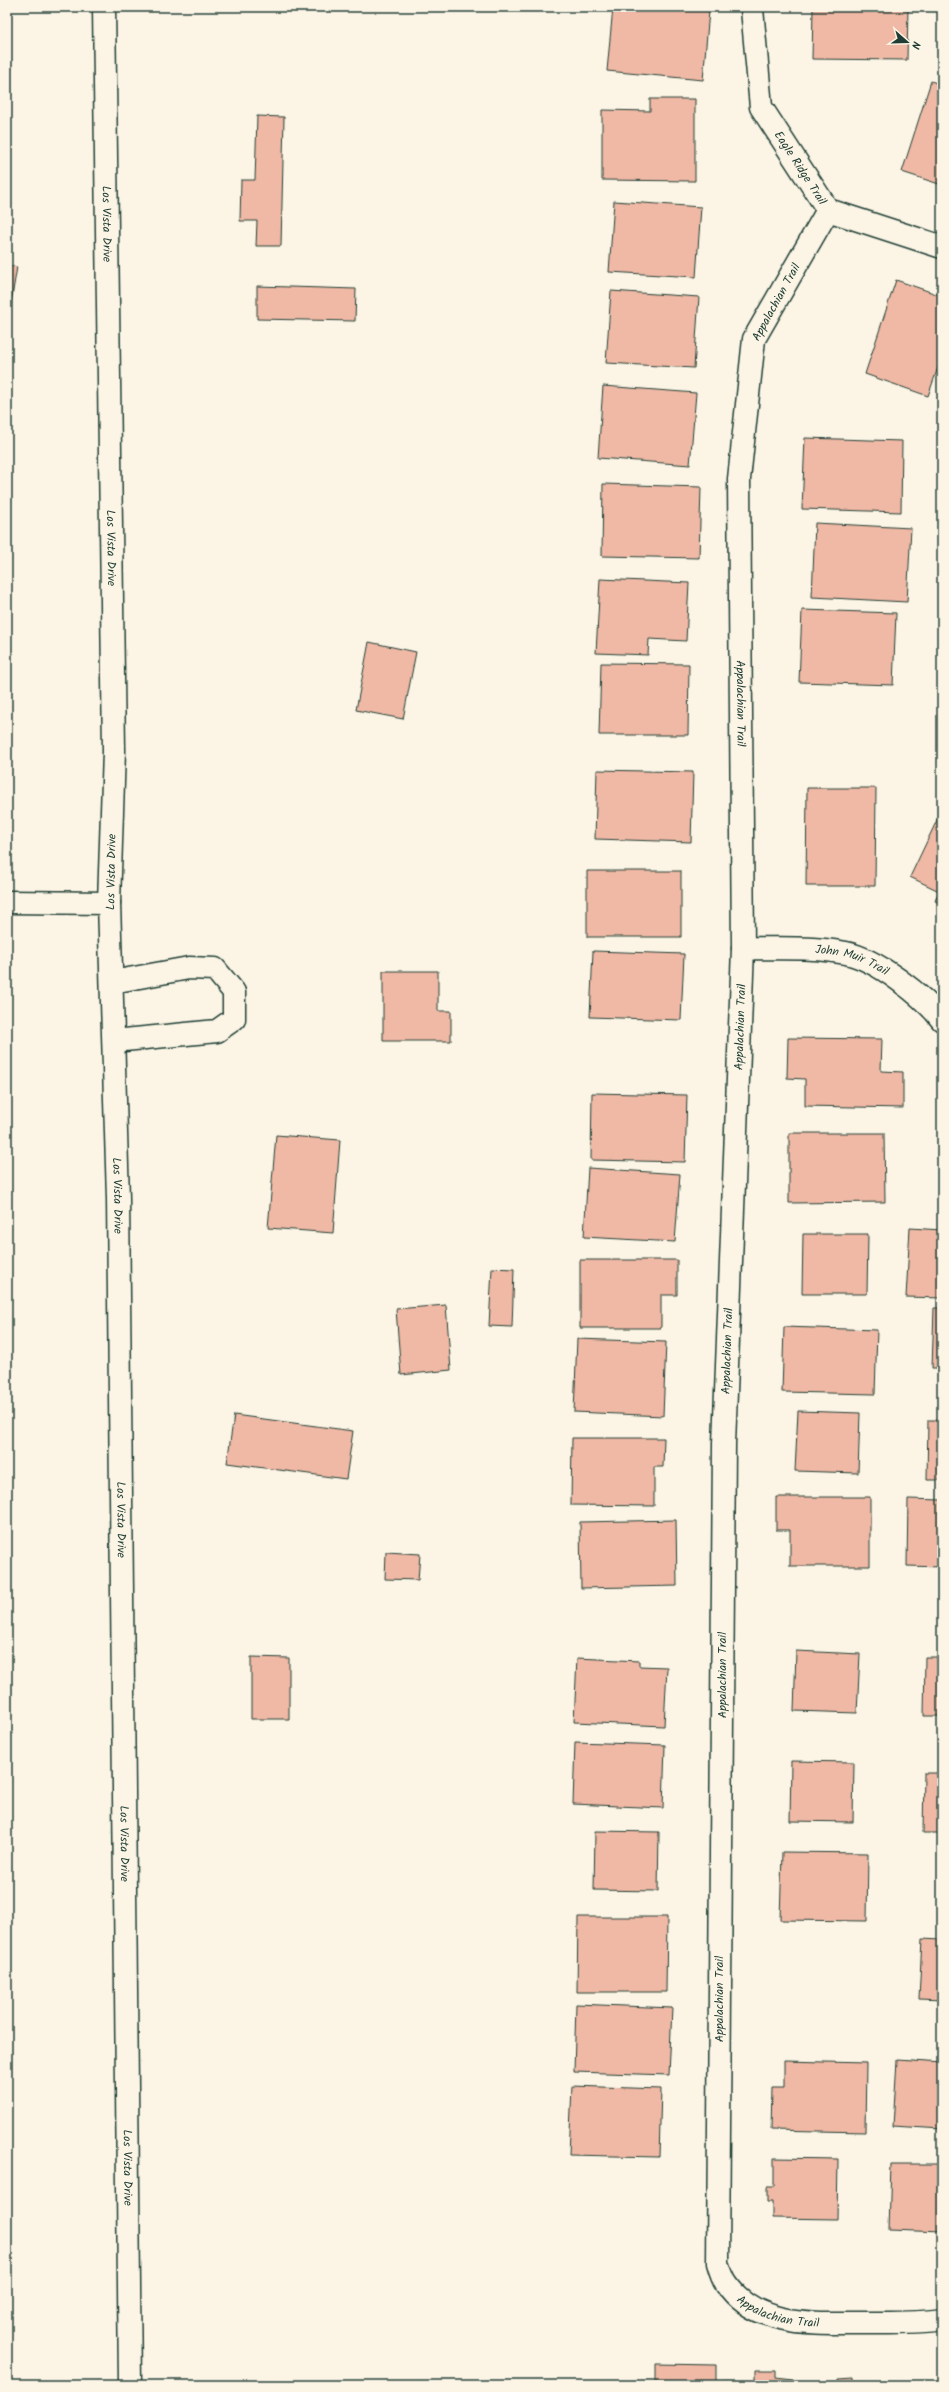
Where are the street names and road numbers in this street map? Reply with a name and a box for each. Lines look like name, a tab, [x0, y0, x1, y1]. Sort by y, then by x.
street label: Eagle Ridge Trail	[769, 127, 831, 209]
street label: Los Vista Drive	[96, 186, 116, 263]
street label: Appalachian Trail	[747, 260, 806, 345]
street label: Los Vista Drive	[101, 510, 121, 587]
street label: Appalachian Trail	[731, 660, 750, 747]
street label: Los Vista Drive	[101, 833, 122, 910]
street label: John Muir Trail	[814, 940, 893, 981]
street label: Appalachian Trail	[730, 984, 752, 1070]
street label: Los Vista Drive	[107, 1157, 127, 1235]
street label: Appalachian Trail	[717, 1308, 739, 1394]
street label: Los Vista Drive	[111, 1481, 131, 1559]
street label: Appalachian Trail	[713, 1632, 732, 1718]
street label: Los Vista Drive	[114, 1805, 134, 1883]
street label: Appalachian Trail	[710, 1956, 729, 2042]
street label: Los Vista Drive	[117, 2129, 137, 2207]
street label: Appalachian Trail	[732, 2291, 820, 2333]

